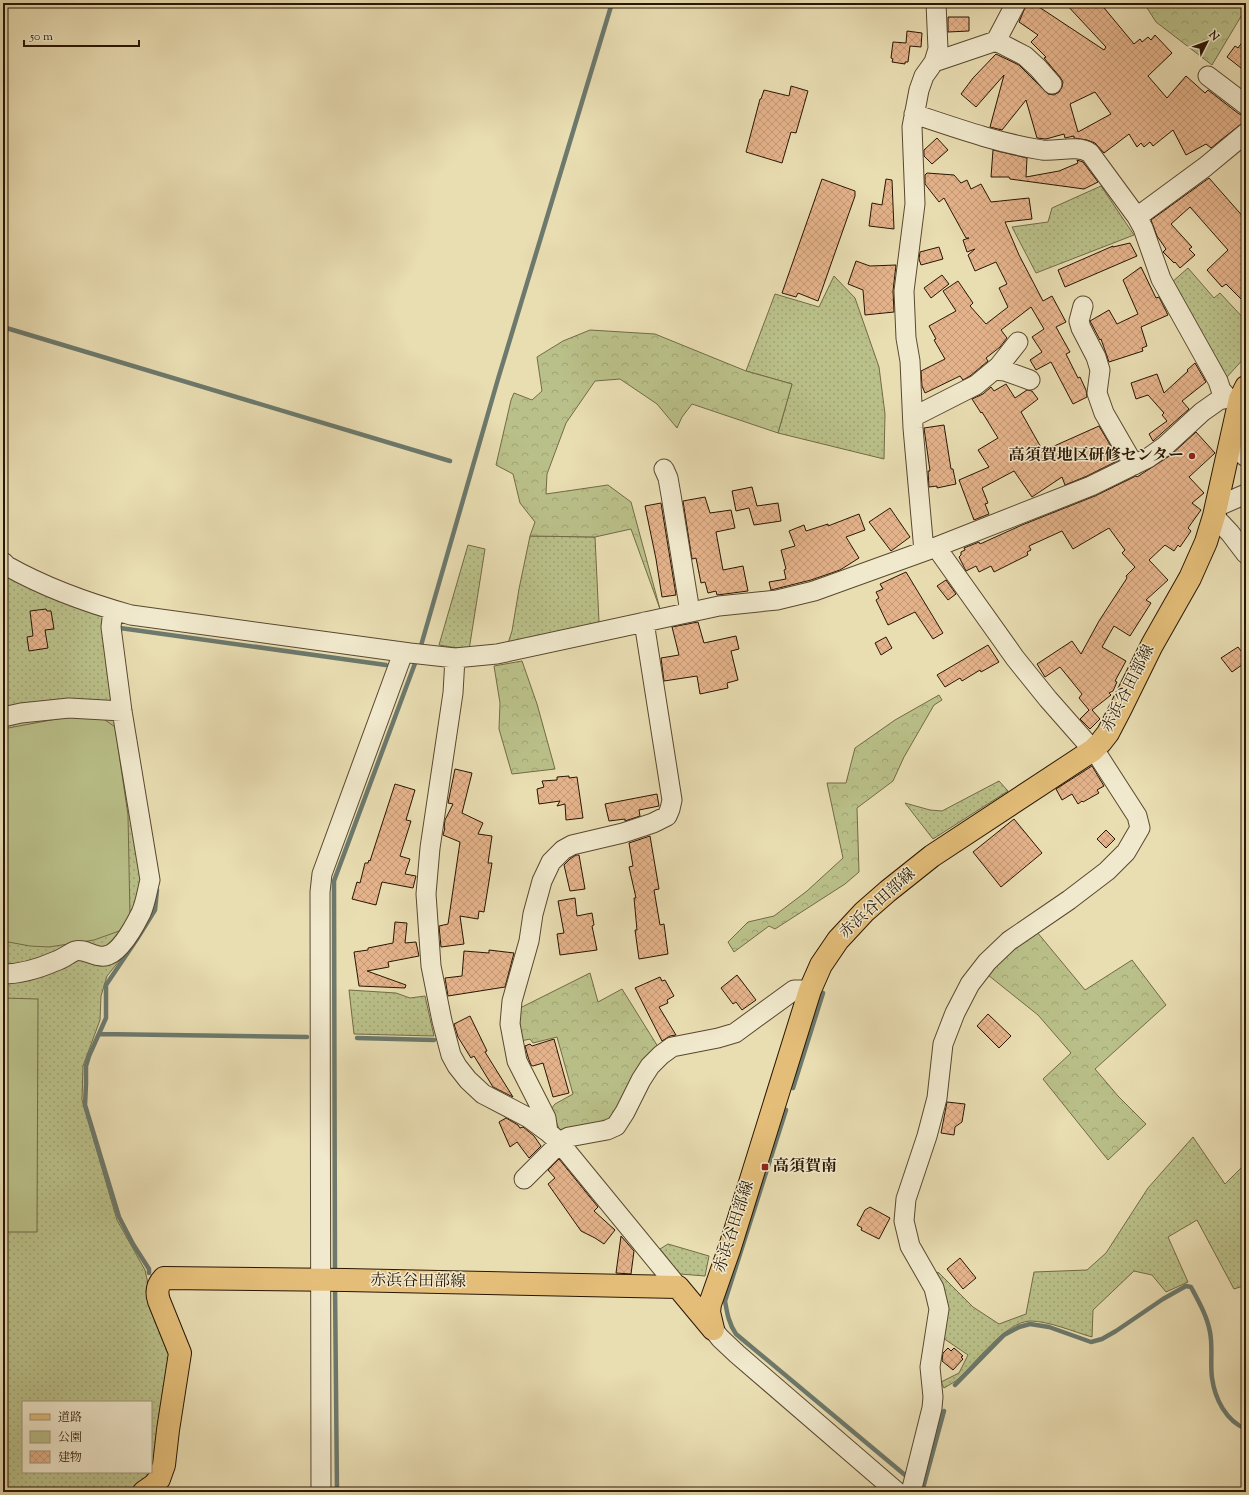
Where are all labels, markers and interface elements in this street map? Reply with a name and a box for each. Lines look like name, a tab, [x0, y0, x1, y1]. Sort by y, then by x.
scale bar	[24, 22, 139, 48]
north arrow	[1187, 22, 1227, 62]
text: N	[1204, 27, 1223, 45]
text: 50 m	[29, 28, 53, 46]
place label: 高須賀地区研修センター	[1009, 445, 1184, 468]
marker: 高須賀地区研修センター	[1187, 451, 1197, 461]
street label: 赤浜谷田部線	[1097, 641, 1161, 737]
street label: 赤浜谷田部線	[835, 863, 921, 945]
place label: 高須賀南	[773, 1156, 837, 1179]
marker: 高須賀南	[760, 1162, 770, 1172]
street label: 赤浜谷田部線	[709, 1178, 761, 1276]
street label: 赤浜谷田部線	[370, 1270, 466, 1294]
legend	[22, 1401, 152, 1473]
text: 道路	[58, 1409, 82, 1427]
text: 公園	[58, 1429, 82, 1447]
text: 建物	[58, 1449, 82, 1467]

